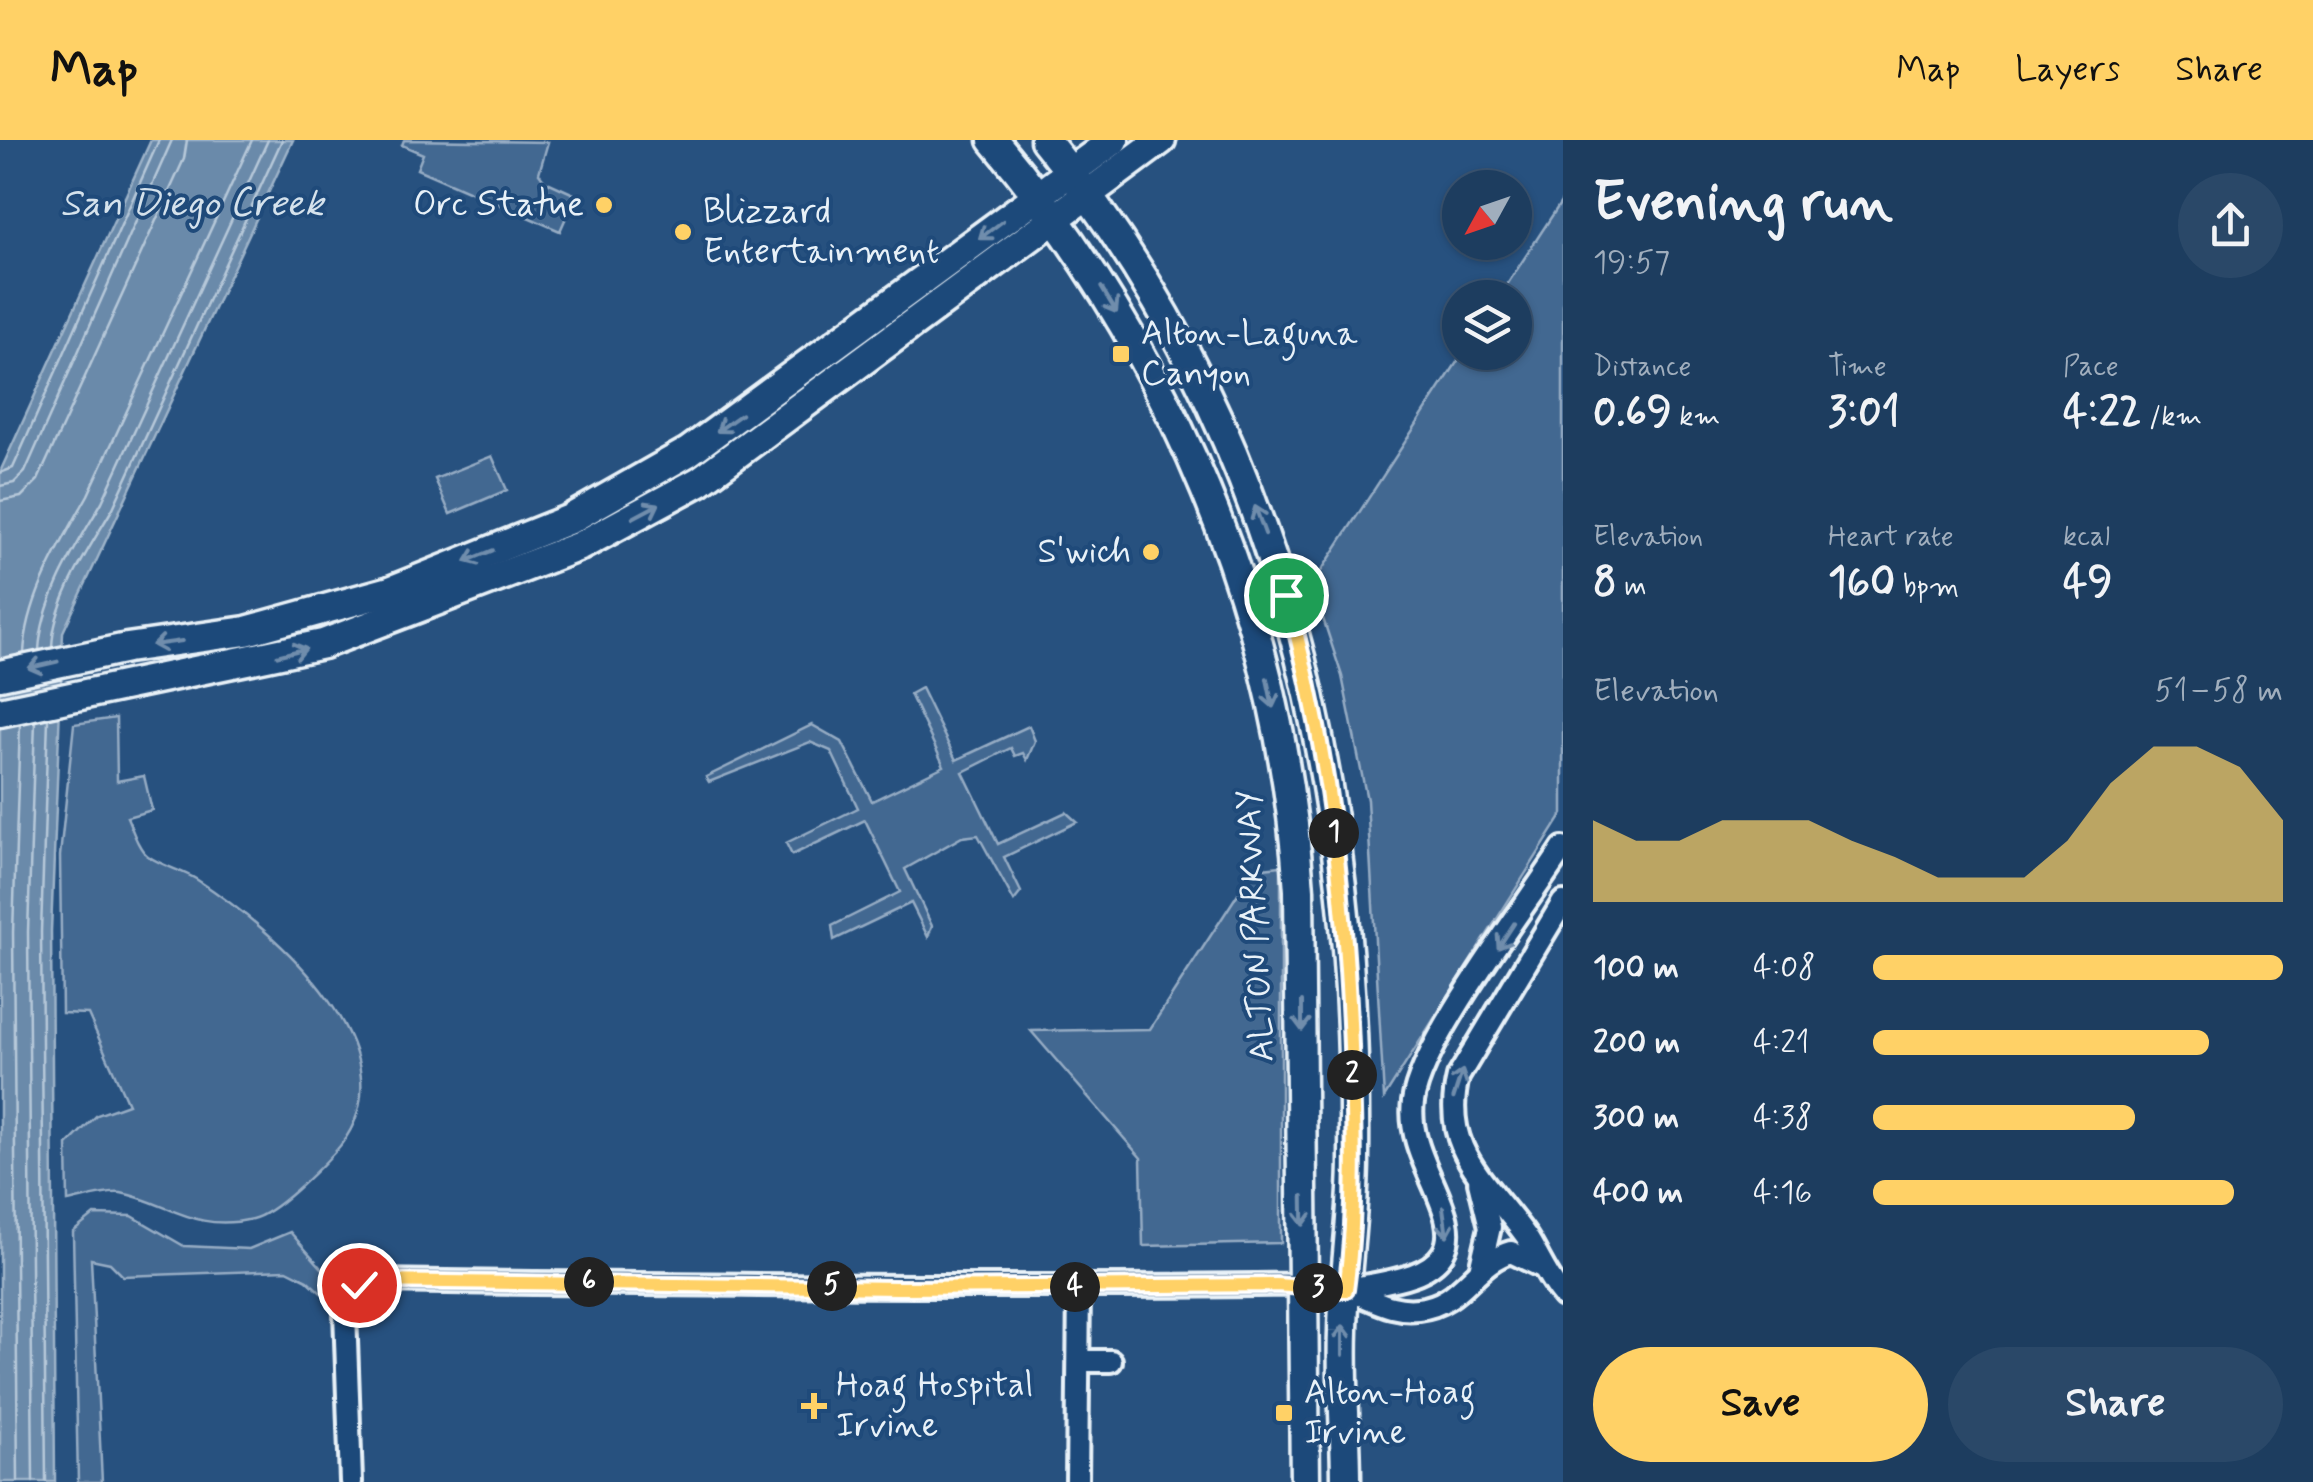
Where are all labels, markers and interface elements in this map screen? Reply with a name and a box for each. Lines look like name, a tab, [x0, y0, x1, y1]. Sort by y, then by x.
text: Map	[50, 39, 138, 102]
text: Map	[1896, 47, 1960, 93]
text: Layers	[2015, 47, 2120, 93]
text: Share	[2175, 47, 2263, 93]
text: Evening run	[1593, 168, 1893, 240]
north arrow	[1442, 170, 1532, 260]
map controls	[1442, 170, 1532, 370]
button: share	[2178, 173, 2283, 278]
water label: San Diego Creek	[60, 180, 326, 229]
place label: Orc Statue	[413, 182, 584, 228]
place label: Blizzard Entertainment	[703, 189, 939, 275]
marker: Orc Statue	[593, 194, 615, 216]
one-way arrow	[978, 220, 1005, 241]
marker: Blizzard Entertainment	[672, 221, 694, 243]
text: 19:57	[1593, 242, 1670, 284]
button: layers	[1442, 280, 1532, 370]
one-way arrow	[1099, 285, 1119, 314]
place label: Alton-Laguna Canyon	[1141, 311, 1358, 397]
marker: Alton-Laguna Canyon	[1110, 343, 1132, 365]
text: Distance	[1593, 349, 1691, 386]
text: Time	[1828, 349, 1887, 386]
text: Pace	[2063, 349, 2119, 386]
text: 0.69	[1593, 386, 1672, 441]
text: 3:01	[1828, 386, 1900, 441]
text: 4:22	[2063, 386, 2141, 441]
text: km	[1672, 399, 1720, 436]
text: /km	[2141, 399, 2202, 436]
one-way arrow	[716, 412, 743, 433]
one-way arrow	[630, 501, 660, 520]
one-way arrow	[1250, 506, 1268, 537]
text: Elevation	[1593, 519, 1703, 556]
text: Heart rate	[1828, 519, 1954, 556]
text: kcal	[2063, 519, 2110, 556]
place label: S'wich	[1038, 529, 1131, 575]
marker: S'wich	[1140, 541, 1162, 563]
one-way arrow	[464, 548, 495, 566]
pin	[1244, 553, 1329, 638]
text: 8	[1593, 556, 1617, 611]
text: 160	[1828, 556, 1895, 611]
text: 49	[2063, 556, 2112, 611]
icon: arrive	[1259, 568, 1314, 623]
text: m	[1617, 569, 1647, 606]
text: bpm	[1895, 569, 1959, 606]
one-way arrow	[152, 634, 184, 652]
one-way arrow	[276, 641, 307, 660]
one-way arrow	[28, 657, 60, 675]
text: Elevation	[1593, 670, 1719, 712]
text: 51–58 m	[2155, 670, 2283, 712]
one-way arrow	[1262, 676, 1281, 708]
street label: ALTON PARKWAY	[1226, 789, 1286, 1063]
pin: 1	[1309, 808, 1359, 858]
text: 1	[1328, 814, 1340, 851]
one-way arrow	[1496, 921, 1517, 949]
text: 100 m	[1593, 947, 1679, 989]
text: 4:08	[1753, 947, 1816, 989]
one-way arrow	[1292, 998, 1312, 1031]
text: 200 m	[1593, 1022, 1680, 1064]
text: 4:21	[1753, 1022, 1810, 1064]
pin: 2	[1327, 1050, 1377, 1100]
text: 2	[1345, 1056, 1359, 1093]
one-way arrow	[1451, 1069, 1469, 1101]
text: 300 m	[1593, 1097, 1679, 1139]
text: 4:38	[1753, 1097, 1812, 1139]
text: 400 m	[1593, 1172, 1683, 1214]
text: 4:16	[1753, 1172, 1812, 1214]
one-way arrow	[1294, 1194, 1312, 1227]
one-way arrow	[1437, 1205, 1455, 1238]
pin	[317, 1243, 402, 1328]
pin: 6	[564, 1257, 614, 1307]
icon: check	[332, 1258, 387, 1313]
pin: 5	[807, 1261, 857, 1311]
pin: 4	[1050, 1262, 1100, 1312]
text: 6	[582, 1263, 596, 1300]
pin: 3	[1293, 1263, 1343, 1313]
text: 5	[824, 1267, 840, 1304]
text: 4	[1067, 1268, 1083, 1305]
text: 3	[1312, 1269, 1324, 1306]
one-way arrow	[1334, 1324, 1352, 1356]
button: Save	[1593, 1347, 1928, 1462]
button: Share	[1948, 1347, 2283, 1462]
place label: Hoag Hospital Irvine	[836, 1363, 1033, 1449]
place label: Alton-Hoag Irvine	[1304, 1370, 1476, 1456]
marker: Hoag Hospital Irvine	[801, 1393, 827, 1419]
marker: Alton-Hoag Irvine	[1273, 1402, 1295, 1424]

